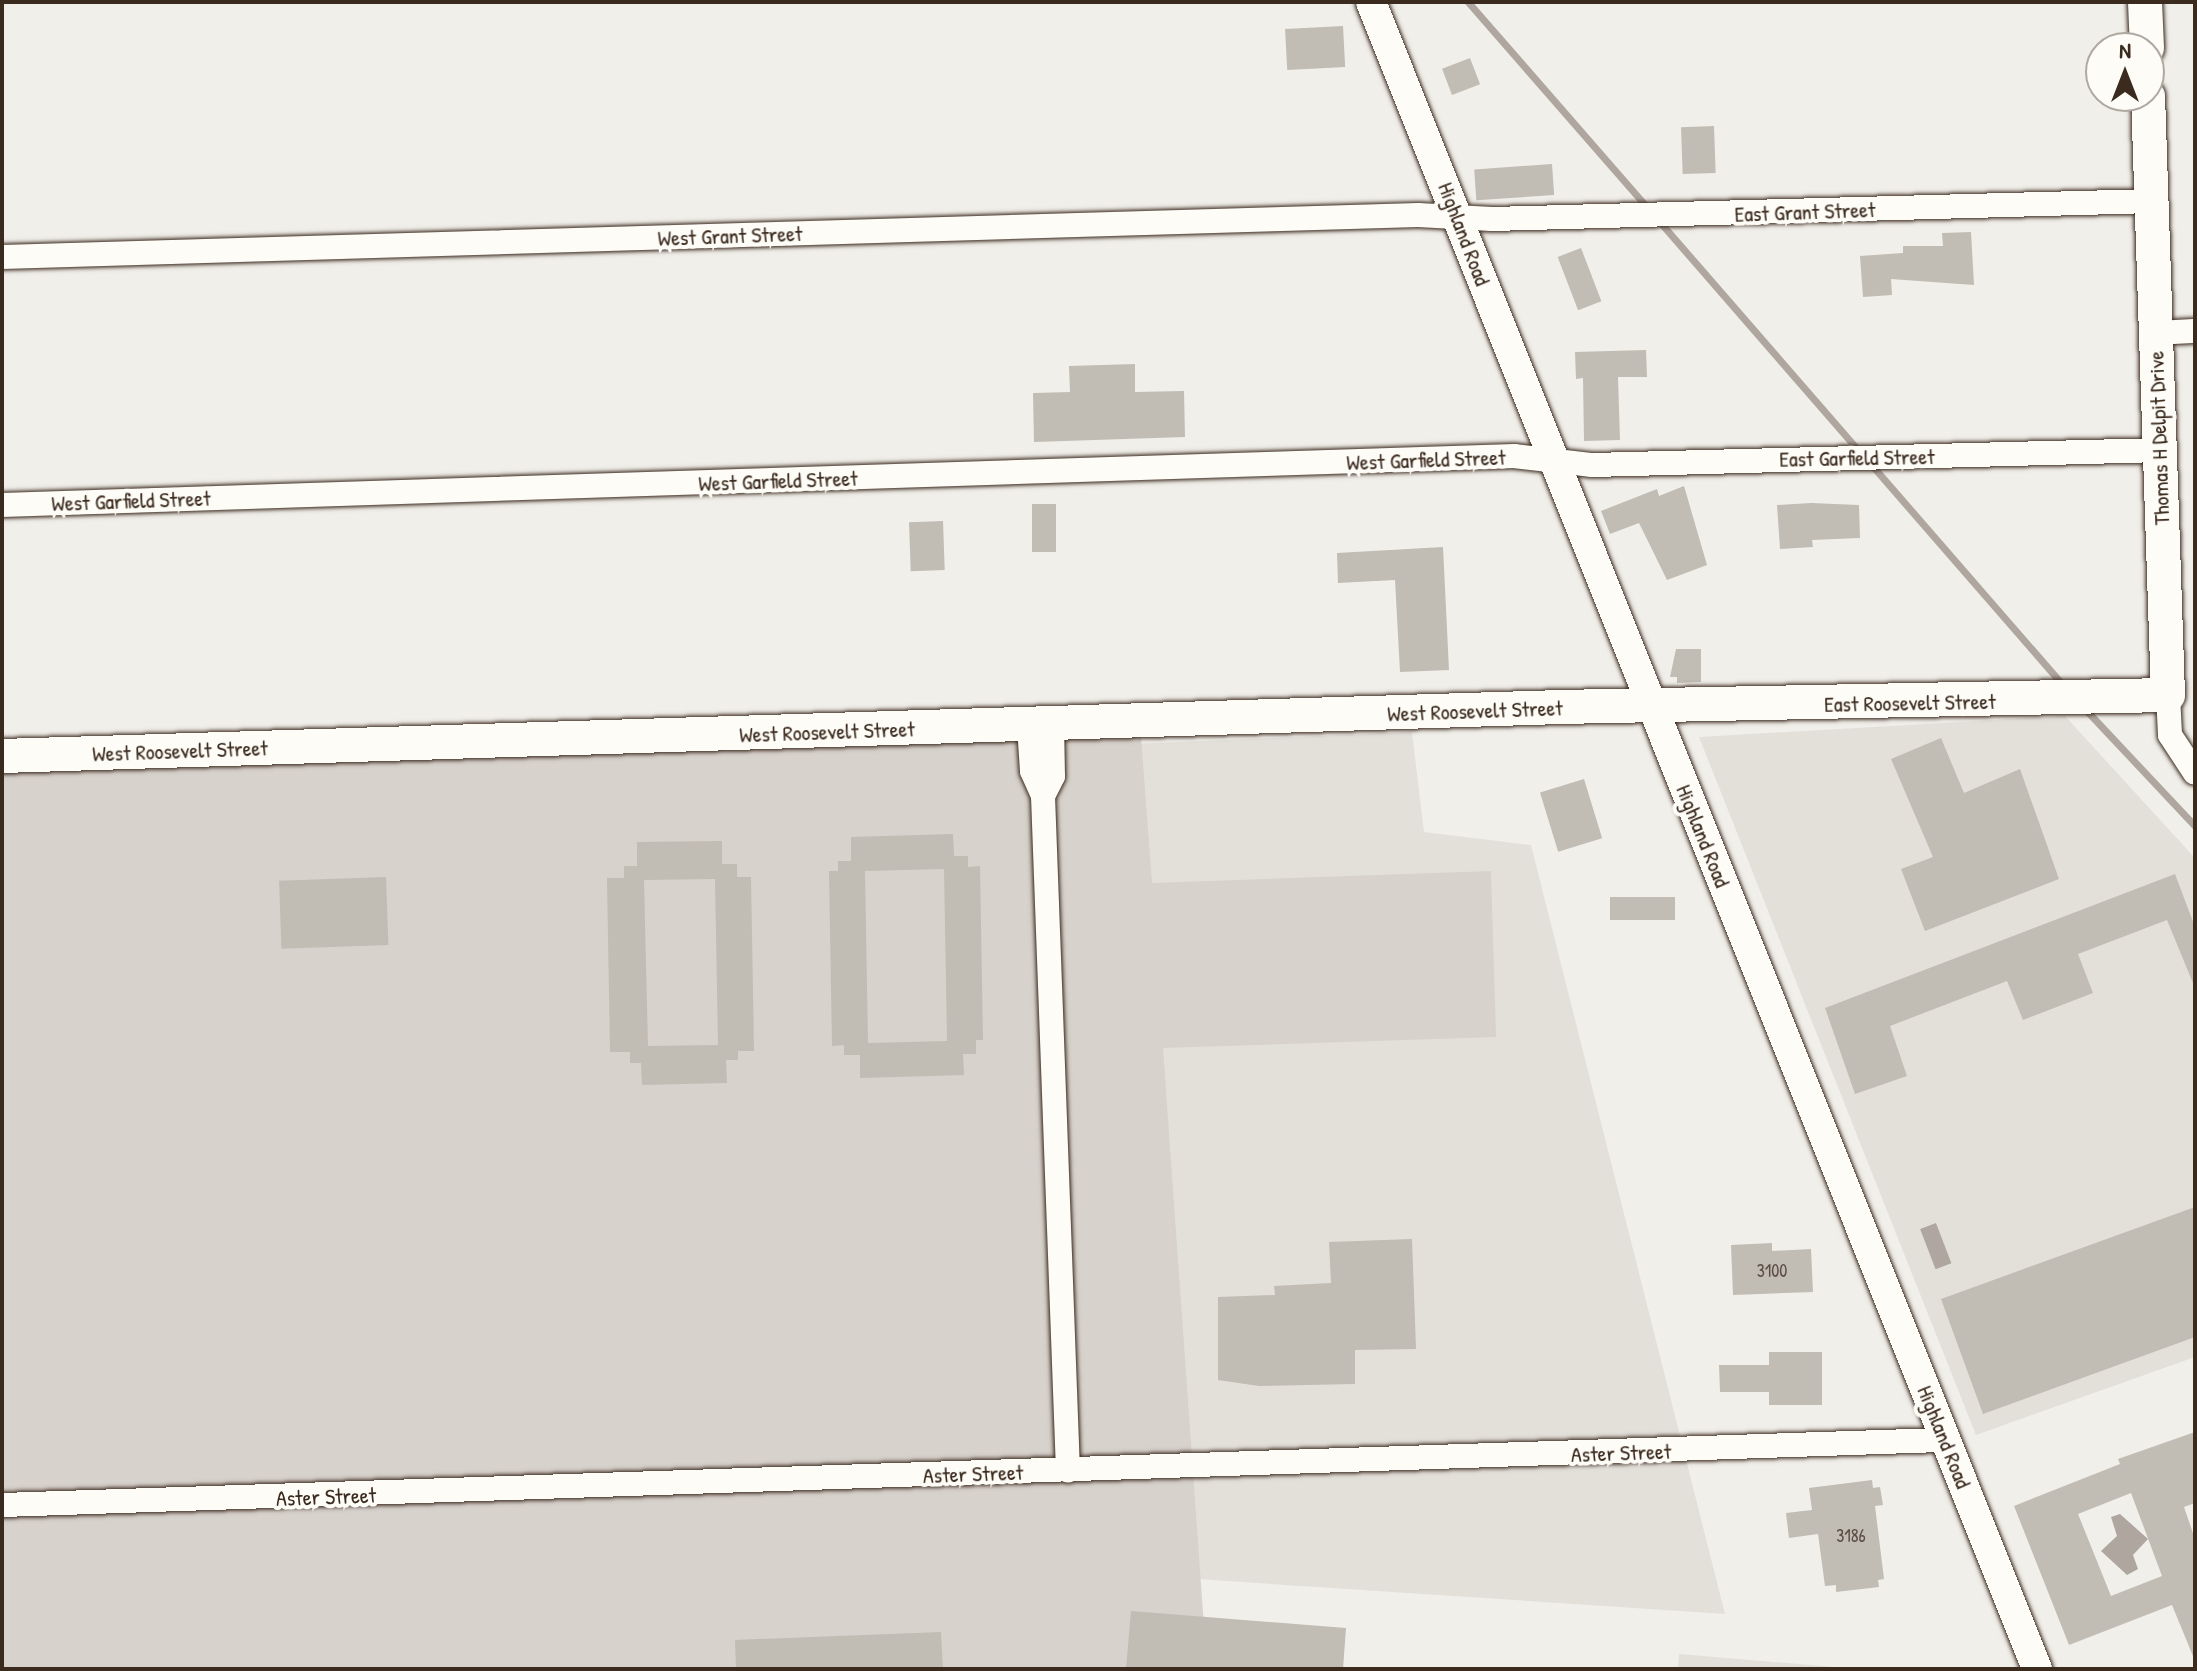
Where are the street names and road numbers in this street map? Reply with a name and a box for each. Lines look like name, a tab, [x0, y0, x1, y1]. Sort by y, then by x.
street label: Highland Road	[1432, 179, 1496, 289]
street label: East Grant Street	[1734, 196, 1876, 228]
street label: West Grant Street	[657, 220, 803, 252]
street label: Thomas H Delpit Drive	[2143, 350, 2175, 526]
street label: East Garfield Street	[1779, 443, 1935, 473]
street label: West Garfield Street	[1346, 444, 1506, 476]
street label: West Garfield Street	[698, 465, 858, 497]
street label: West Garfield Street	[51, 485, 211, 517]
street label: East Roosevelt Street	[1824, 688, 1996, 718]
street label: West Roosevelt Street	[1387, 695, 1563, 727]
street label: West Roosevelt Street	[739, 716, 915, 748]
street label: West Roosevelt Street	[92, 735, 268, 767]
street label: Highland Road	[1670, 781, 1736, 891]
street label: Highland Road	[1911, 1382, 1977, 1492]
street label: Aster Street	[1570, 1438, 1672, 1468]
street label: Aster Street	[922, 1459, 1024, 1489]
street label: Aster Street	[275, 1482, 377, 1512]

